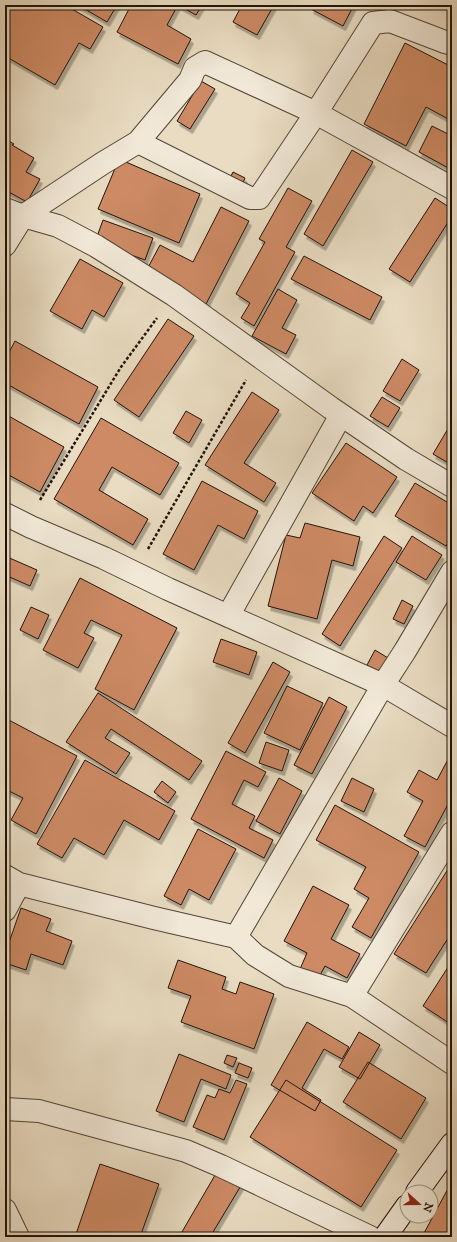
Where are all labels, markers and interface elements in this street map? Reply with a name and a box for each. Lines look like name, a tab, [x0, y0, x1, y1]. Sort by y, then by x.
north arrow	[399, 1184, 439, 1224]
text: N	[420, 1201, 436, 1215]

